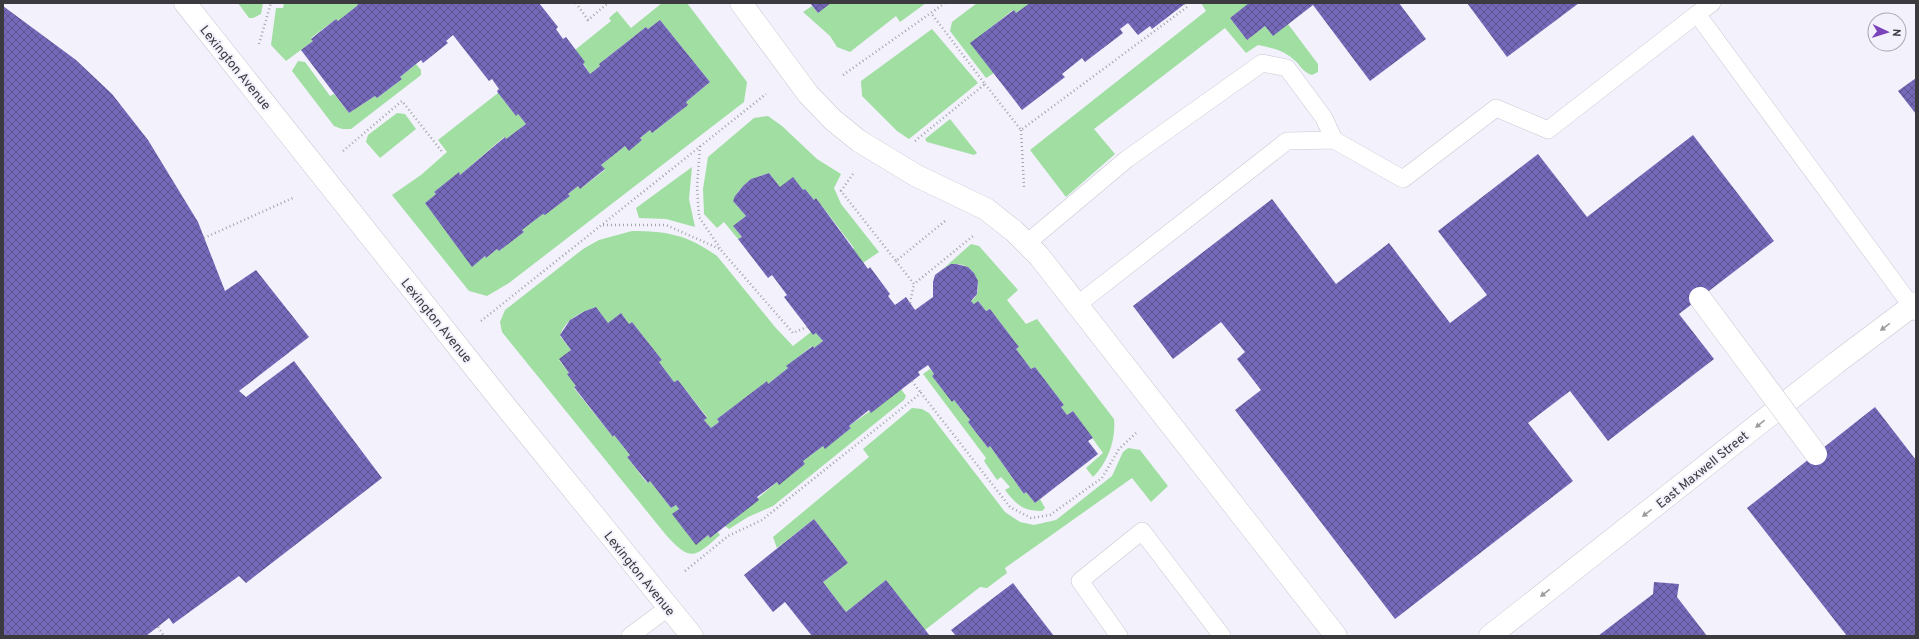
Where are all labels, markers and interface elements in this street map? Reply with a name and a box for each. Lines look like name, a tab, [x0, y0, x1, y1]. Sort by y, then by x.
north arrow	[1867, 12, 1907, 52]
street label: Lexington Avenue	[195, 23, 273, 114]
text: N	[1889, 28, 1903, 37]
street label: Lexington Avenue	[396, 276, 474, 367]
one-way arrow	[1879, 323, 1890, 331]
one-way arrow	[1754, 419, 1765, 428]
street label: East Maxwell Street	[1654, 428, 1753, 513]
one-way arrow	[1642, 509, 1653, 517]
street label: Lexington Avenue	[599, 529, 677, 620]
one-way arrow	[1539, 589, 1550, 597]

